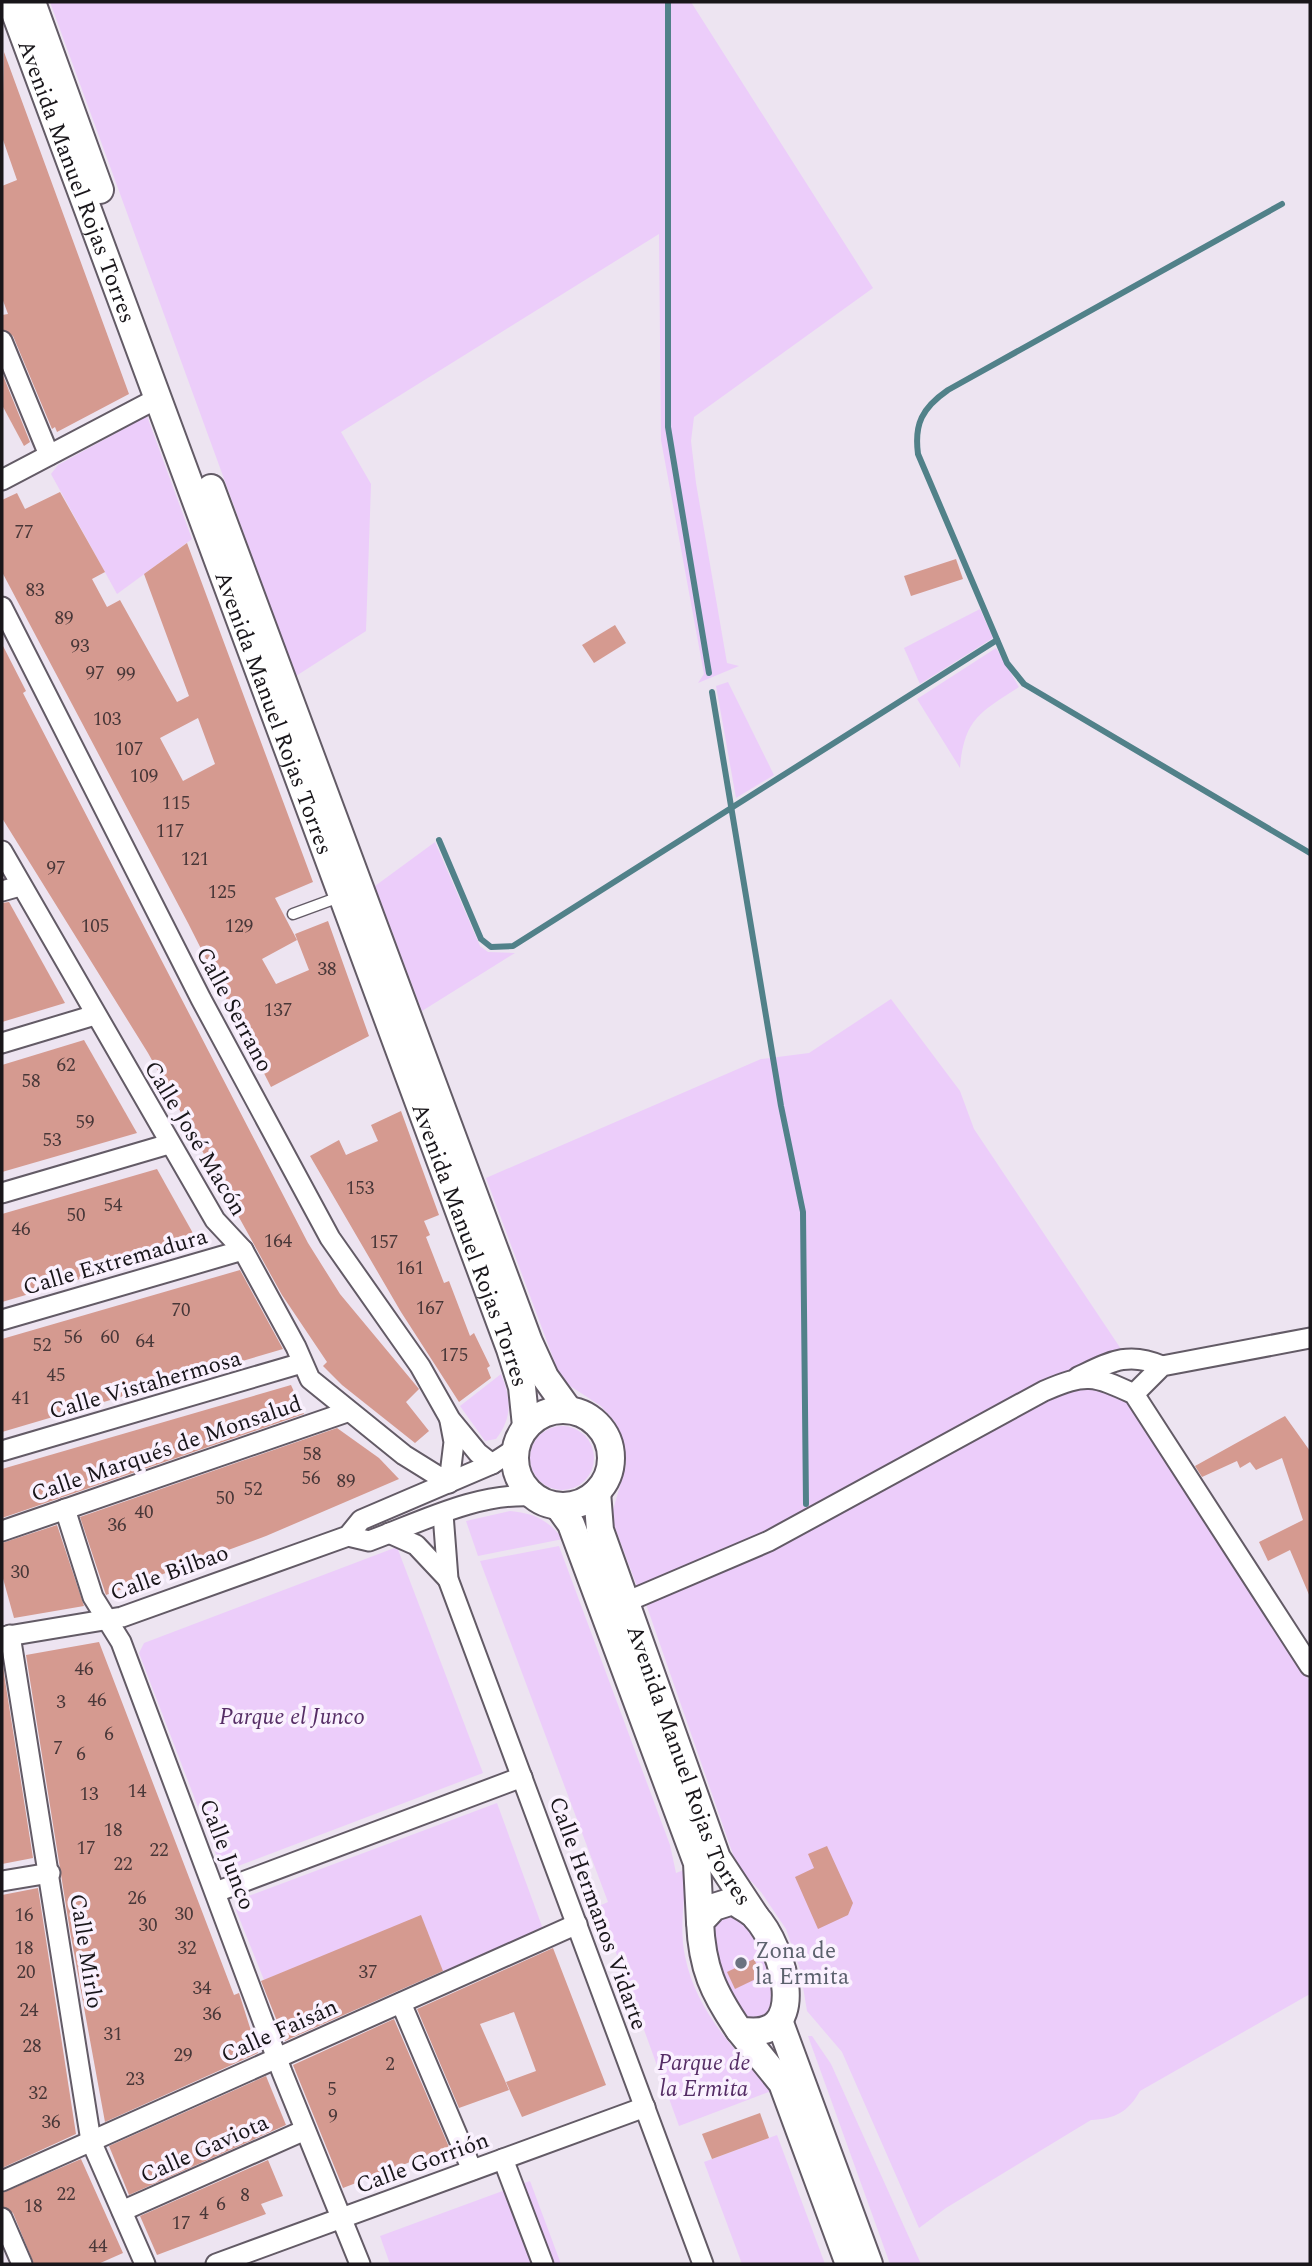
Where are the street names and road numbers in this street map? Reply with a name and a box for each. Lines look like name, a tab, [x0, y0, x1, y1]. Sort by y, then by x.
street label: Avenida Manuel Rojas Torres	[7, 35, 144, 328]
street label: Avenida Manuel Rojas Torres	[204, 567, 341, 860]
street label: Calle Serrano	[186, 941, 281, 1079]
street label: Calle José Macón	[134, 1054, 255, 1223]
street label: Avenida Manuel Rojas Torres	[401, 1098, 537, 1392]
street label: Calle Extremadura	[19, 1219, 212, 1306]
street label: Calle Vistahermosa	[45, 1341, 246, 1430]
street label: Calle Marqués de Monsalud	[26, 1387, 307, 1512]
street label: Calle Bilbao	[105, 1536, 234, 1611]
street label: Avenida Manuel Rojas Torres	[616, 1621, 760, 1913]
street label: Calle Hermanos Vidarte	[539, 1792, 656, 2035]
street label: Calle Junco	[189, 1794, 264, 1915]
street label: Calle Mirlo	[59, 1891, 112, 2011]
street label: Calle Faisán	[215, 1990, 344, 2073]
street label: Calle Gaviota	[135, 2105, 274, 2193]
street label: Calle Gorrión	[351, 2123, 494, 2204]

